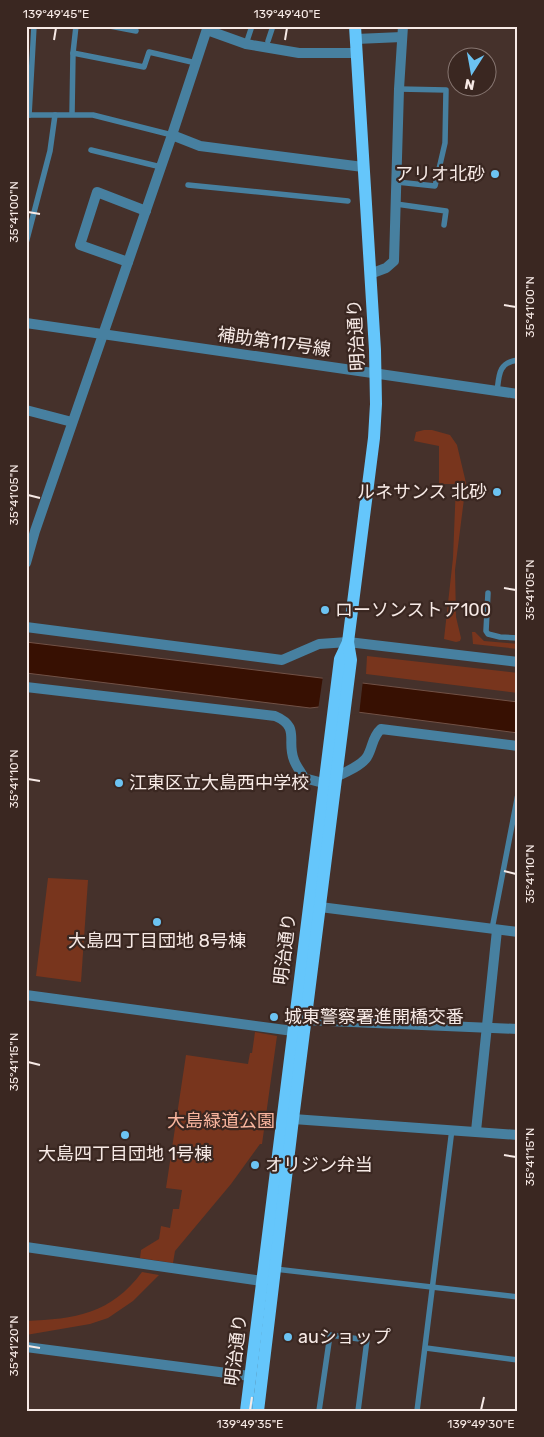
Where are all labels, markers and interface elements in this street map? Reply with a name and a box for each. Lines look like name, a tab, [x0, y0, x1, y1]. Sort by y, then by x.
text: 139°49'45"E	[23, 7, 89, 21]
text: 139°49'40"E	[254, 7, 320, 21]
north arrow	[446, 48, 496, 98]
text: N	[463, 75, 476, 94]
place label: アリオ北砂	[395, 163, 485, 185]
marker: アリオ北砂	[489, 168, 501, 180]
text: 35°41'00"N	[7, 181, 21, 243]
text: 35°41'00"N	[523, 276, 537, 338]
street label: 明治通り	[343, 298, 369, 372]
street label: 補助第117号線	[216, 323, 332, 361]
text: 35°41'05"N	[7, 464, 21, 526]
place label: ルネサンス 北砂	[357, 481, 487, 503]
marker: ルネサンス 北砂	[491, 486, 503, 498]
text: 35°41'05"N	[523, 559, 537, 621]
place label: ローソンストア100	[335, 599, 491, 621]
marker: ローソンストア100	[319, 604, 331, 616]
text: 35°41'10"N	[7, 749, 21, 809]
place label: 江東区立大島西中学校	[129, 772, 309, 794]
marker: 江東区立大島西中学校	[113, 777, 125, 789]
text: 35°41'10"N	[523, 844, 537, 904]
street label: 明治通り	[270, 912, 300, 986]
marker: 大島四丁目団地 8号棟	[151, 916, 163, 928]
place label: 大島四丁目団地 8号棟	[68, 930, 246, 952]
place label: 城東警察署進開橋交番	[284, 1006, 464, 1028]
marker: 城東警察署進開橋交番	[268, 1011, 280, 1023]
text: 35°41'15"N	[7, 1033, 21, 1091]
park label: 大島緑道公園	[167, 1110, 275, 1132]
text: 35°41'15"N	[523, 1128, 537, 1186]
marker: 大島四丁目団地 1号棟	[119, 1129, 131, 1141]
place label: 大島四丁目団地 1号棟	[38, 1143, 212, 1165]
place label: オリジン弁当	[265, 1154, 373, 1176]
marker: オリジン弁当	[249, 1159, 261, 1171]
street label: 明治通り	[221, 1313, 251, 1387]
text: 35°41'20"N	[7, 1316, 21, 1376]
place label: auショップ	[298, 1326, 391, 1348]
marker: auショップ	[282, 1331, 294, 1343]
text: 139°49'35"E	[217, 1417, 283, 1431]
text: 139°49'30"E	[447, 1417, 515, 1431]

